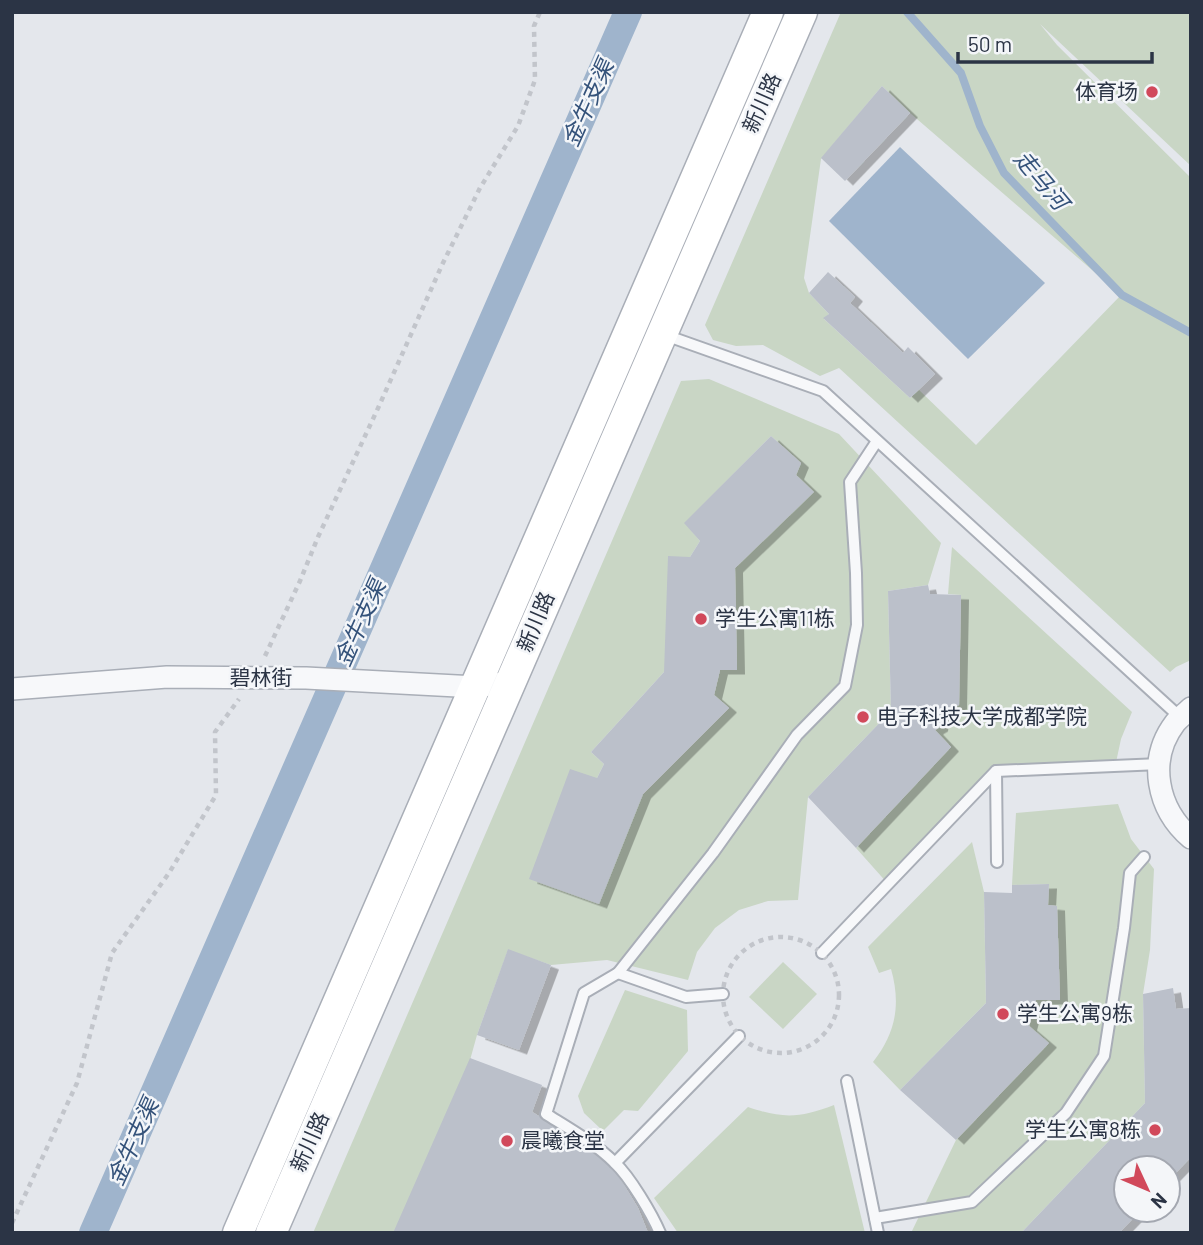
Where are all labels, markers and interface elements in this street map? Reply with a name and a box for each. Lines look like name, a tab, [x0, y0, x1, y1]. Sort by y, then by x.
scale bar	[958, 21, 1152, 65]
text: 50 m	[968, 31, 1012, 56]
water label: 金牛支渠	[556, 52, 620, 150]
street label: 新川路	[736, 69, 785, 136]
place label: 体育场	[1075, 78, 1138, 103]
marker: 体育场	[1144, 84, 1160, 100]
water label: 走马河	[1009, 144, 1077, 218]
water label: 金牛支渠	[328, 572, 392, 670]
street label: 新川路	[511, 588, 558, 655]
place label: 学生公寓11栋	[715, 605, 835, 630]
marker: 学生公寓11栋	[693, 611, 709, 627]
street label: 碧林街	[230, 664, 293, 689]
place label: 电子科技大学成都学院	[877, 703, 1087, 728]
marker: 电子科技大学成都学院	[855, 709, 871, 725]
place label: 学生公寓9栋	[1017, 1000, 1133, 1025]
marker: 学生公寓9栋	[995, 1006, 1011, 1022]
water label: 金牛支渠	[101, 1091, 165, 1189]
street label: 新川路	[284, 1108, 333, 1175]
place label: 学生公寓8栋	[1025, 1116, 1141, 1141]
marker: 学生公寓8栋	[1147, 1122, 1163, 1138]
place label: 晨曦食堂	[521, 1127, 605, 1152]
marker: 晨曦食堂	[499, 1133, 515, 1149]
north arrow	[1112, 1154, 1182, 1224]
text: N	[1147, 1189, 1172, 1214]

